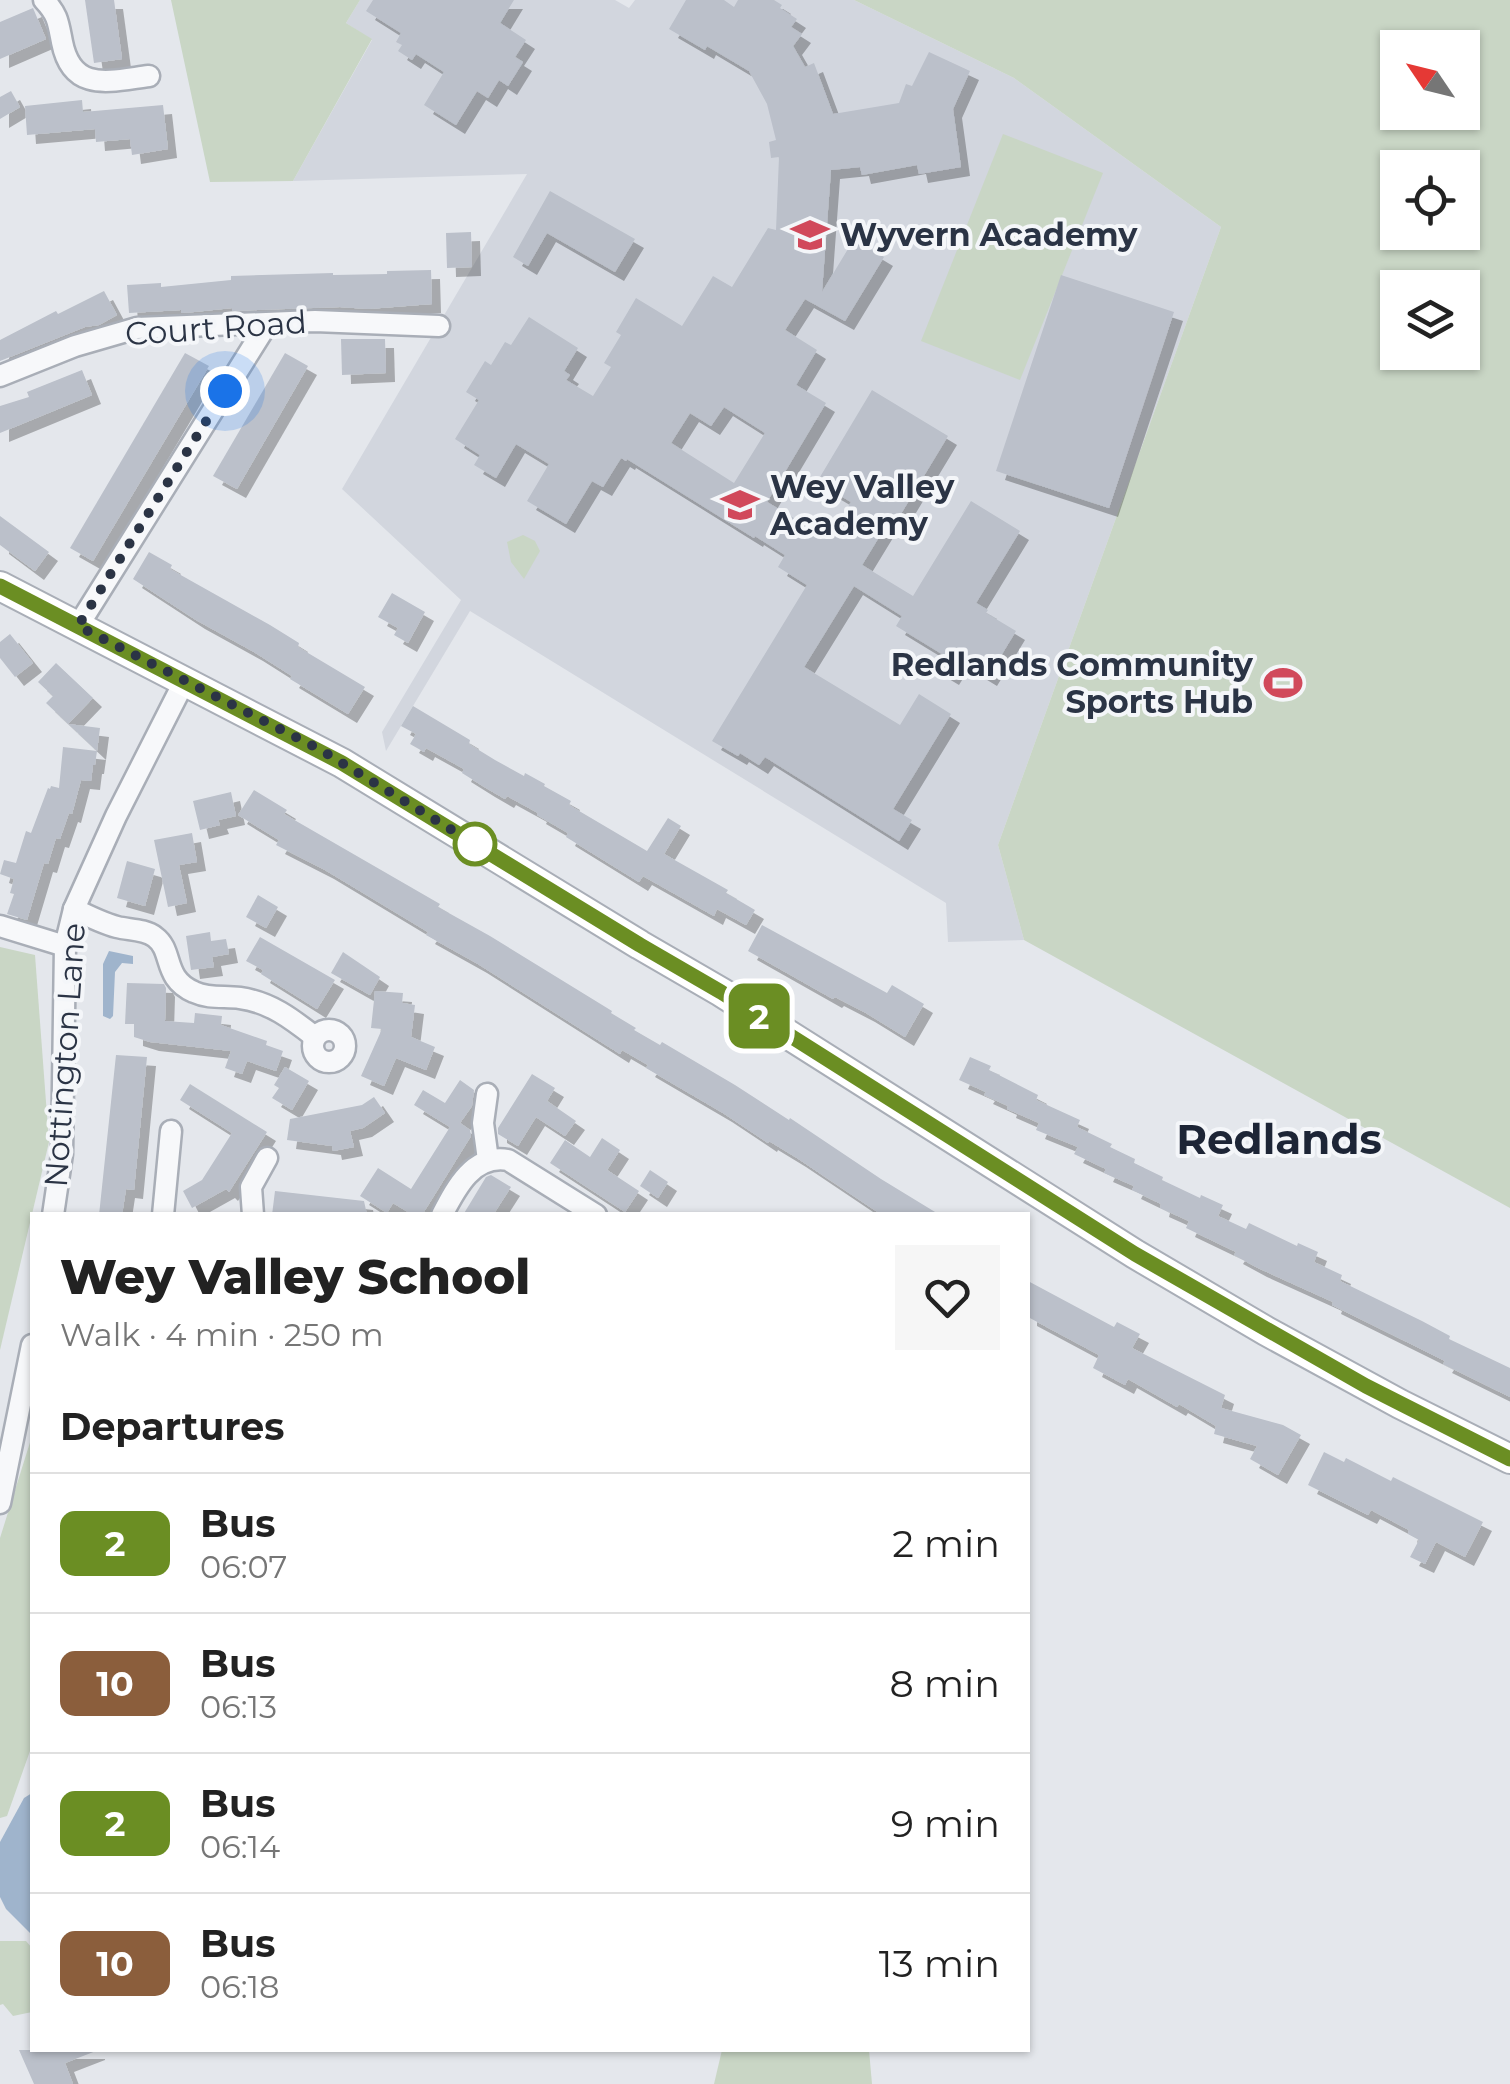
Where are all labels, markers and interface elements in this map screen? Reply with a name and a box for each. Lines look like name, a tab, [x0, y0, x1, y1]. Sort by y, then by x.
north arrow	[1380, 30, 1480, 130]
map controls	[1380, 30, 1480, 370]
button: locate	[1380, 150, 1480, 250]
school or university icon: Wyvern Academy	[789, 214, 831, 256]
place label: Wyvern Academy	[840, 215, 1138, 254]
button: layers	[1380, 270, 1480, 370]
street label: Court Road	[124, 302, 308, 353]
your location	[200, 366, 250, 416]
place label: Wey Valley Academy	[769, 467, 955, 543]
school or university icon: Wey Valley Academy	[719, 484, 761, 526]
place label: Redlands Community Sports Hub	[891, 645, 1254, 721]
sports icon: Redlands Community Sports Hub	[1262, 662, 1304, 704]
unlabelled marker	[454, 823, 496, 865]
street label: Nottington Lane	[36, 921, 93, 1188]
line badge: 2	[726, 984, 792, 1048]
text: 2	[749, 995, 769, 1038]
district label: Redlands	[1176, 1113, 1382, 1165]
button: heart	[895, 1245, 1000, 1350]
text: Wey Valley School	[60, 1248, 530, 1306]
text: Walk · 4 min · 250 m	[60, 1315, 384, 1354]
text: Departures	[60, 1403, 284, 1450]
text: Bus	[200, 1500, 275, 1547]
text: 2 min	[892, 1520, 1000, 1567]
text: 2	[105, 1522, 125, 1565]
text: 06:07	[200, 1547, 287, 1586]
text: Bus	[200, 1640, 275, 1687]
text: 8 min	[890, 1660, 1000, 1707]
text: 10	[96, 1662, 134, 1705]
text: 06:13	[200, 1687, 277, 1726]
text: Bus	[200, 1780, 275, 1827]
text: 9 min	[891, 1800, 1000, 1847]
text: 2	[105, 1802, 125, 1845]
text: 06:14	[200, 1827, 280, 1866]
text: Bus	[200, 1920, 275, 1967]
text: 13 min	[879, 1940, 1000, 1987]
text: 10	[96, 1942, 134, 1985]
text: 06:18	[200, 1967, 279, 2006]

